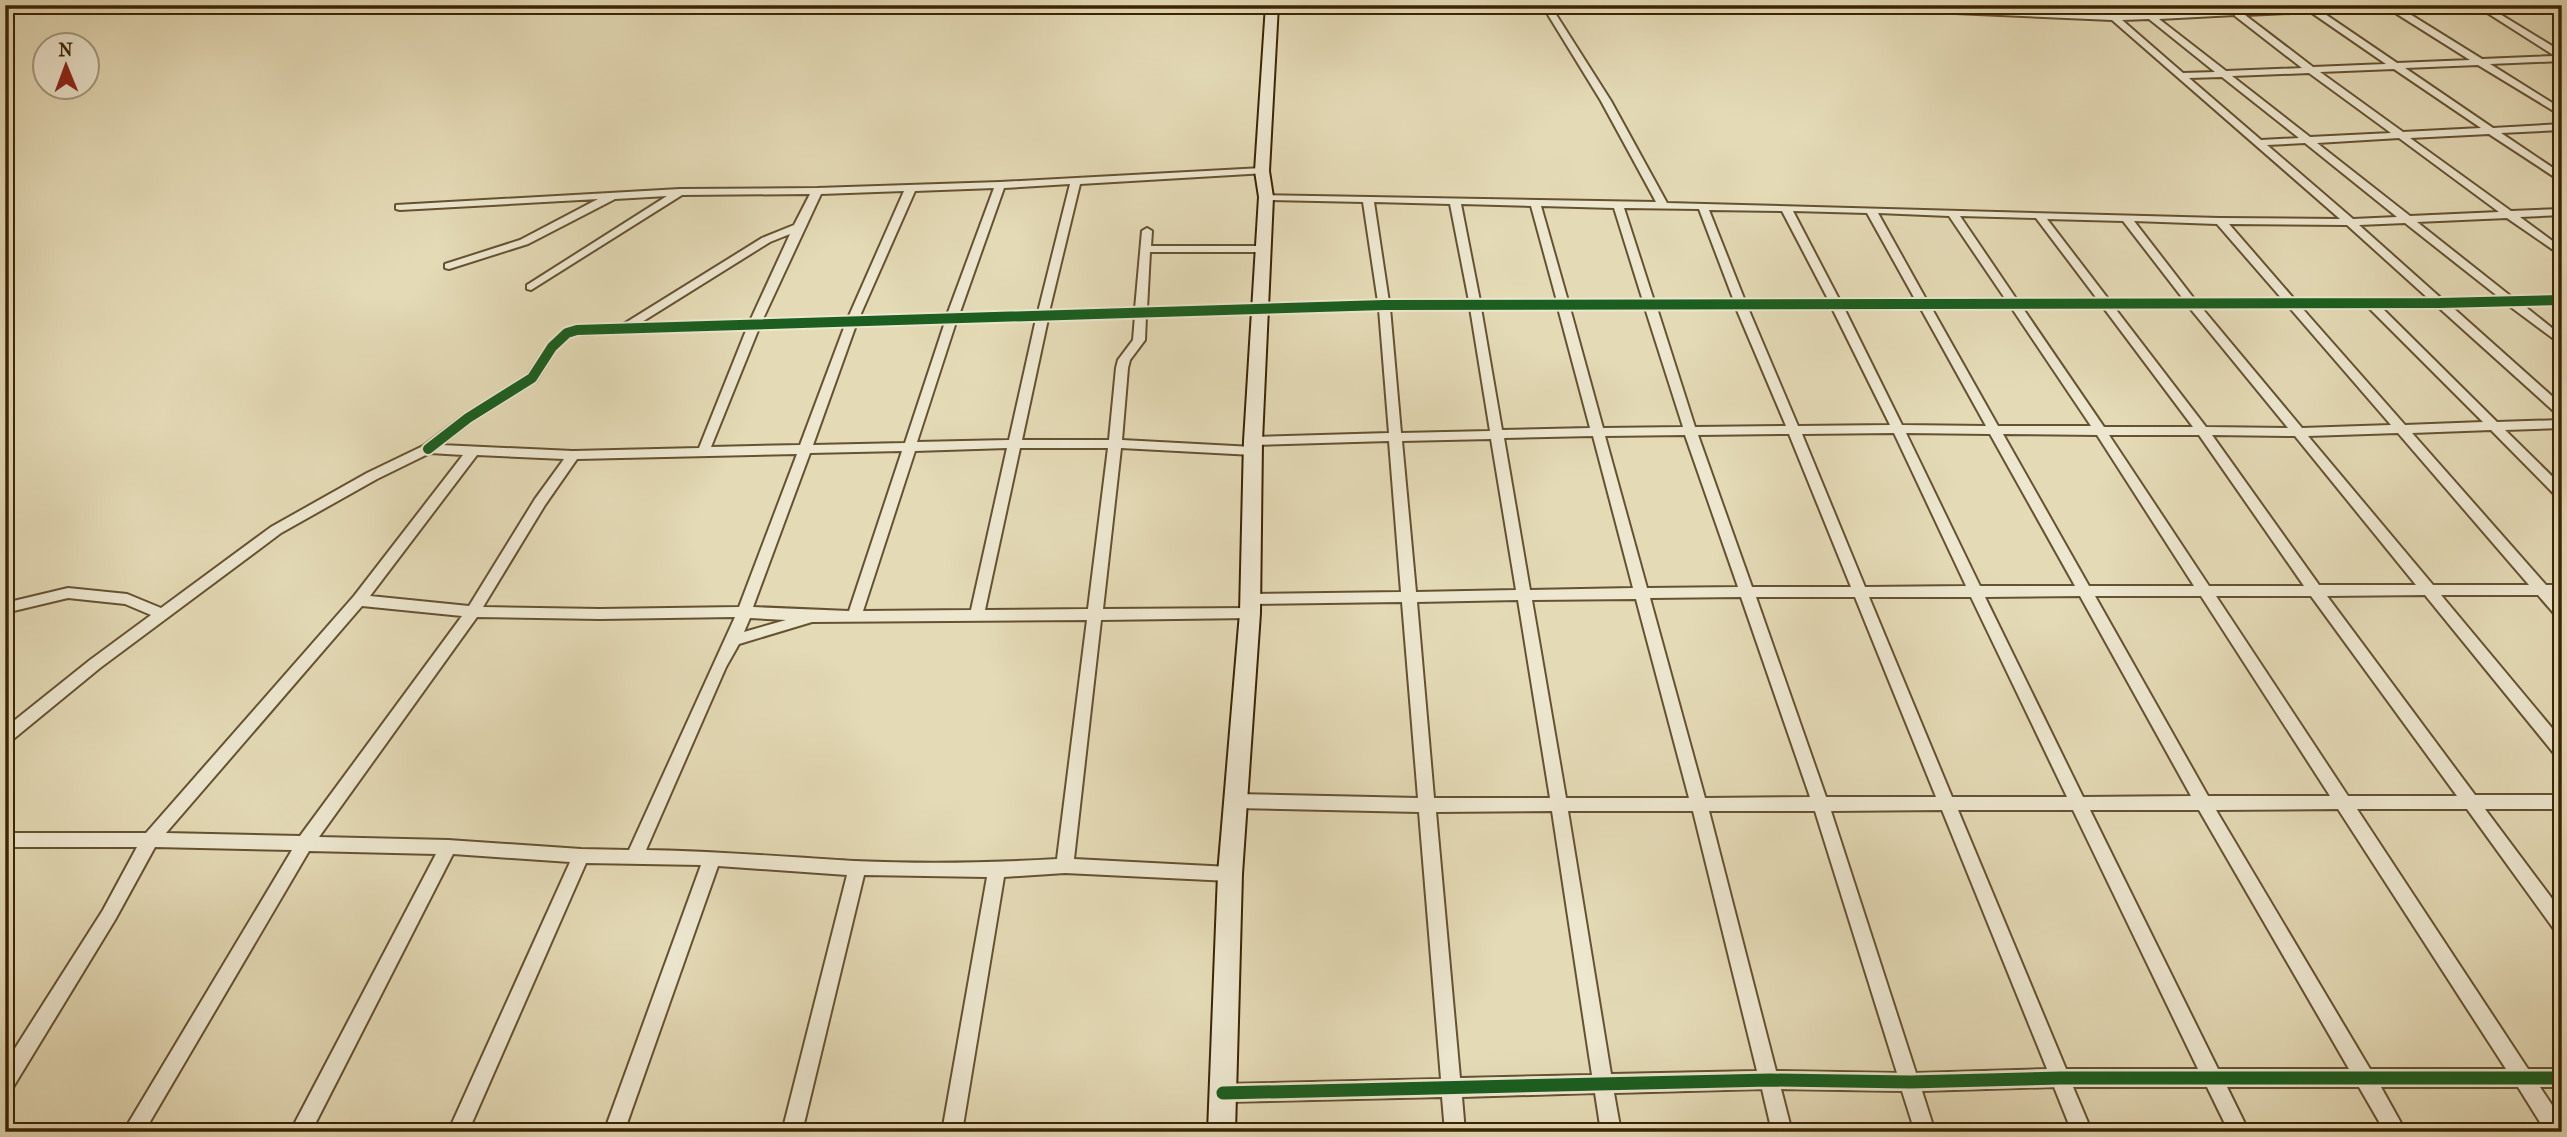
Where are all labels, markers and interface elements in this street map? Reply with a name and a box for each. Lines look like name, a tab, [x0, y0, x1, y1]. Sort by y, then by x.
north arrow	[32, 32, 102, 102]
text: N	[58, 39, 74, 61]

